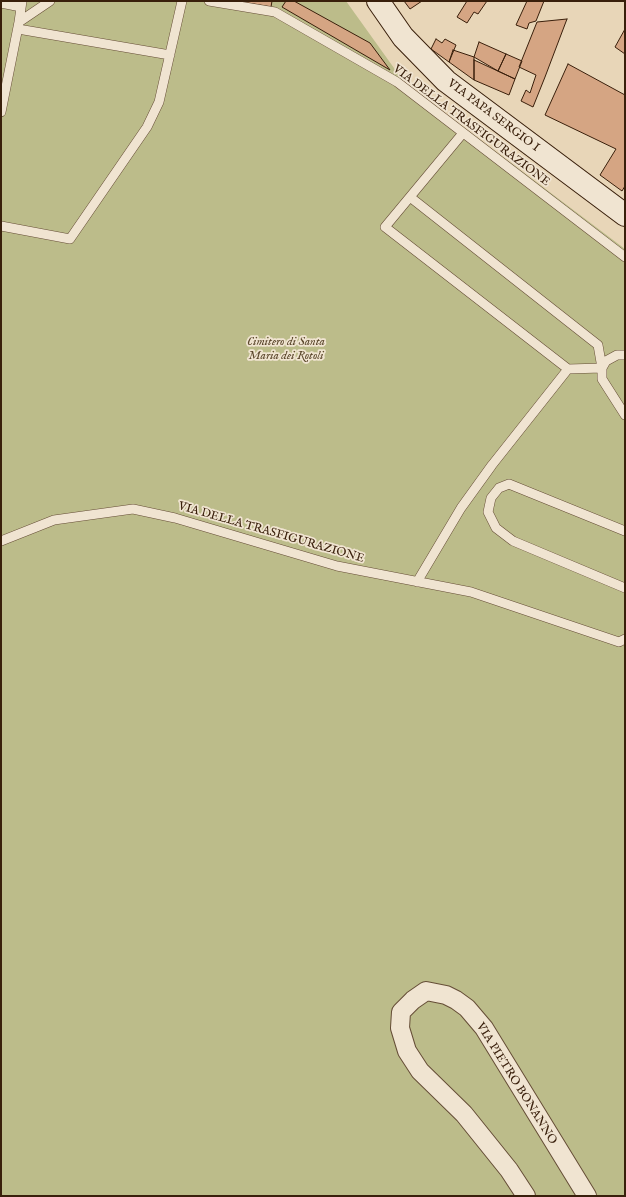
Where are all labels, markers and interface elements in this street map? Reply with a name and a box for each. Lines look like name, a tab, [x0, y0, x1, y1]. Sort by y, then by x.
street label: VIA DELLA TRASFIGURAZIONE	[390, 62, 552, 190]
street label: VIA PAPA SERGIO I	[444, 77, 542, 155]
park label: Cimitero di Santa Maria dei Rotoli	[247, 336, 325, 364]
street label: VIA DELLA TRASFIGURAZIONE	[176, 500, 366, 566]
street label: VIA PIETRO BONANNO	[473, 1020, 559, 1148]

